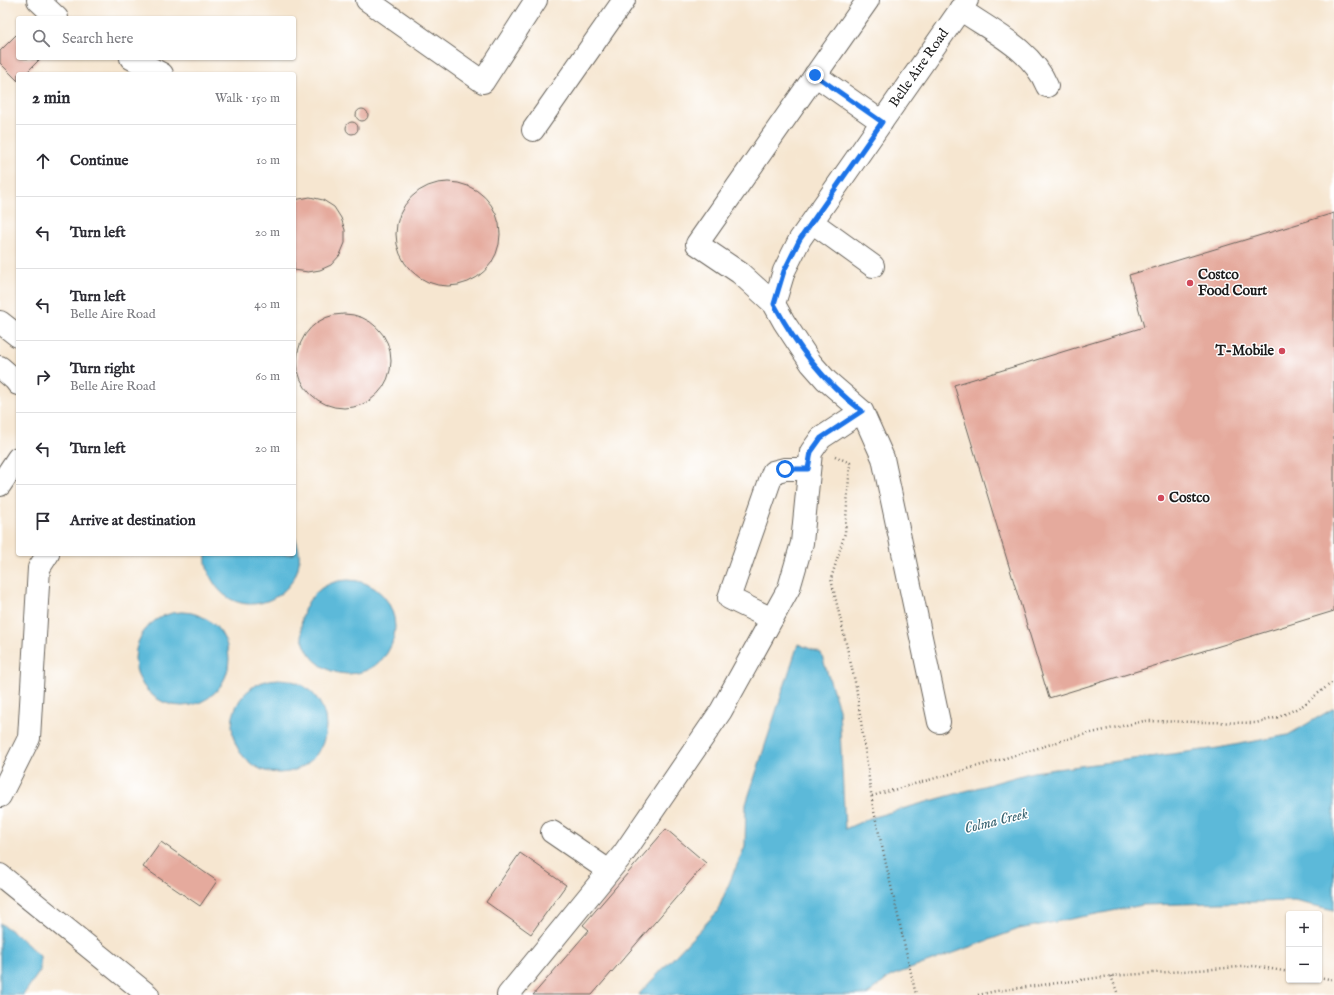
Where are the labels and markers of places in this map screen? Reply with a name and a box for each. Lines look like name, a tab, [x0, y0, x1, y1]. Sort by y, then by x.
place label: Costco Food Court	[1198, 266, 1267, 300]
marker: Costco Food Court	[1185, 278, 1195, 288]
place label: T-Mobile	[1214, 342, 1275, 360]
marker: T-Mobile	[1277, 346, 1287, 356]
place label: Costco	[1169, 489, 1210, 507]
marker: Costco	[1156, 493, 1166, 503]

